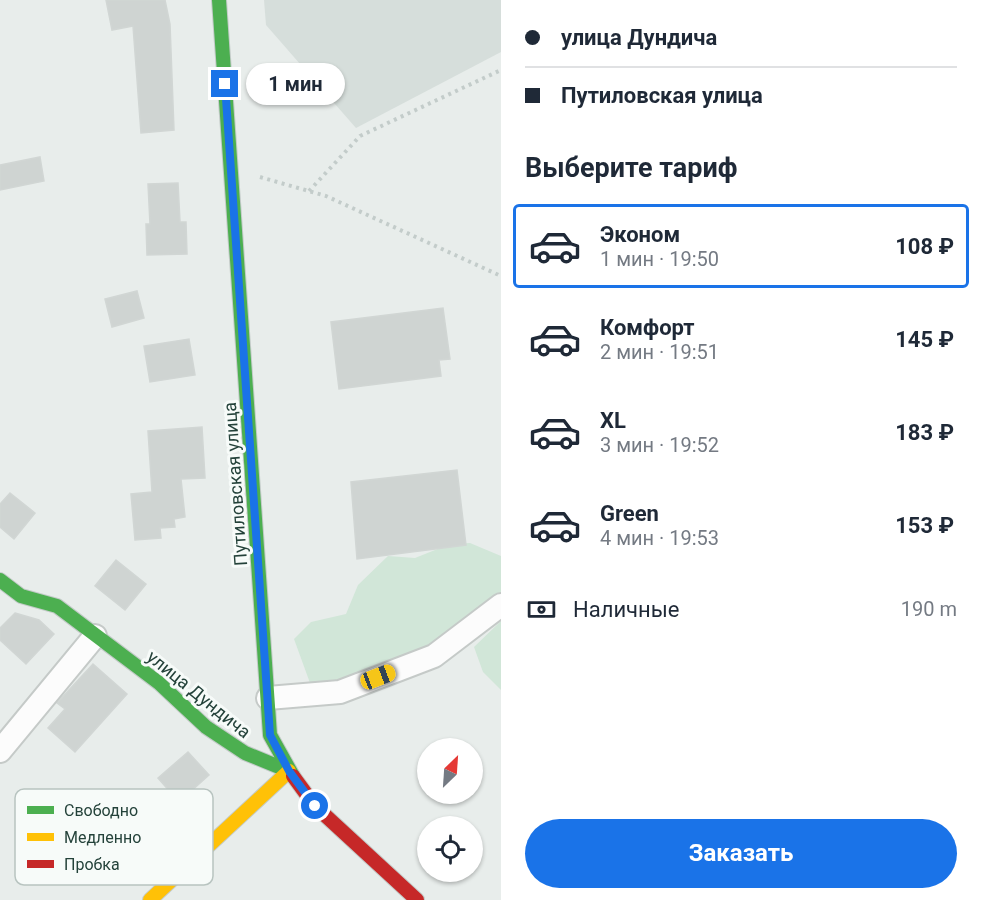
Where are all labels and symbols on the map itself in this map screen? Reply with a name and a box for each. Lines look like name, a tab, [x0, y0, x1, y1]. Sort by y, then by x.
callout: 1 мин	[246, 63, 345, 105]
route end	[211, 70, 238, 97]
street label: Путиловская улица	[219, 401, 251, 567]
street label: улица Дундича	[143, 646, 255, 742]
car	[358, 662, 398, 692]
north arrow	[417, 738, 483, 804]
legend	[15, 789, 213, 885]
route start	[301, 792, 328, 819]
text: Свободно	[64, 801, 138, 820]
text: Медленно	[64, 828, 141, 847]
text: Пробка	[64, 855, 120, 874]

